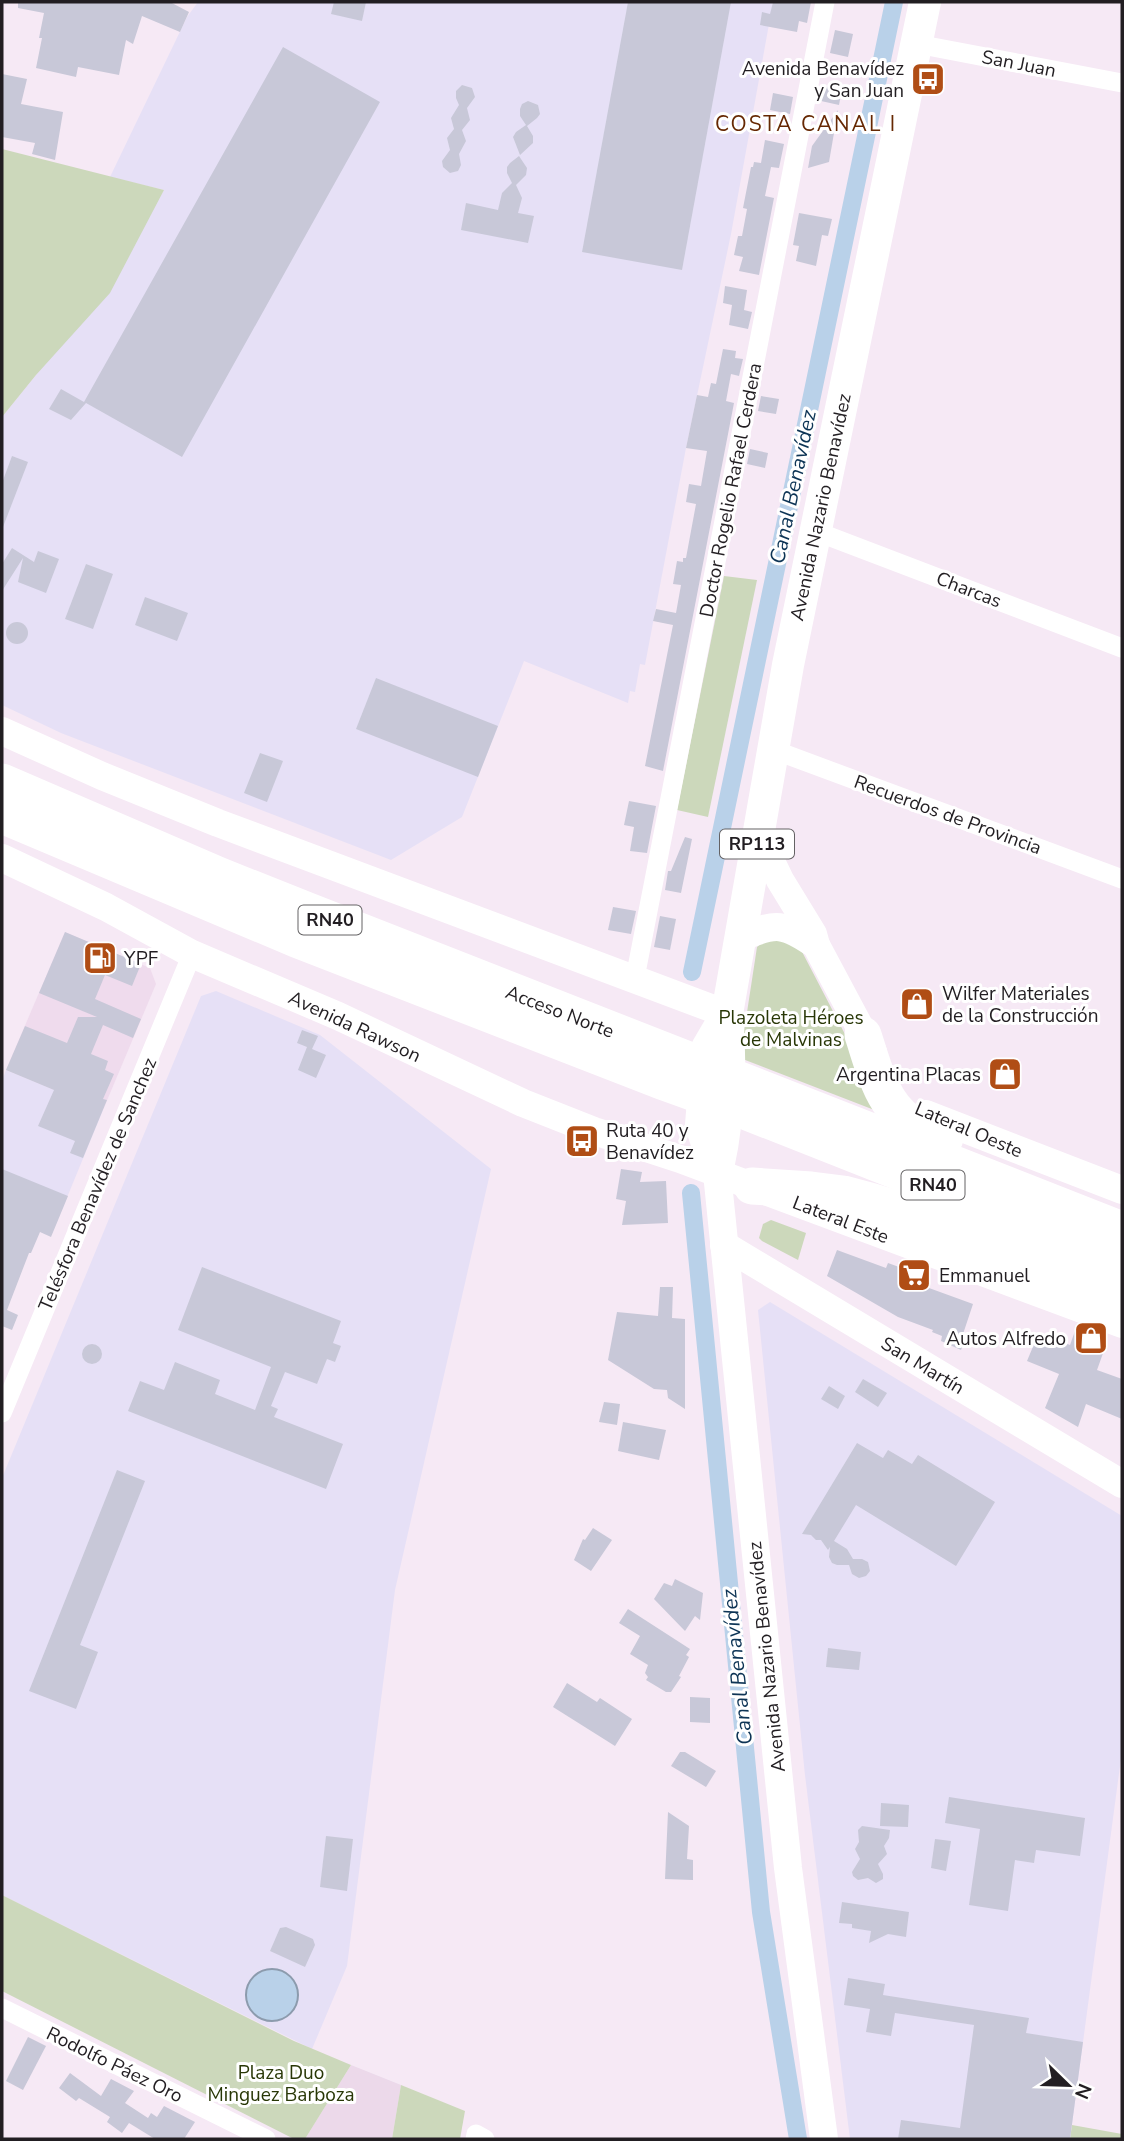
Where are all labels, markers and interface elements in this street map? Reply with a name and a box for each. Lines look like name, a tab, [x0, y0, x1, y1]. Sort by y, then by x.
street label: San Juan	[979, 44, 1058, 84]
place label: Avenida Benavídez y San Juan	[742, 56, 904, 104]
bus stop icon: Avenida Benavídez y San Juan	[909, 60, 947, 98]
district label: COSTA CANAL I	[715, 110, 897, 138]
street label: Doctor Rogelio Rafael Cerdera	[694, 361, 768, 620]
street label: Avenida Nazario Benavídez	[784, 391, 858, 623]
water label: Canal Benavídez	[763, 407, 823, 567]
street label: Charcas	[932, 566, 1005, 614]
street label: Recuerdos de Provincia	[850, 769, 1045, 861]
road number: RP113	[720, 830, 794, 858]
road number: RN40	[298, 905, 362, 934]
fuel station icon: YPF	[81, 939, 119, 977]
place label: YPF	[123, 946, 158, 972]
street label: Acceso Norte	[502, 979, 618, 1045]
place label: Wilfer Materiales de la Construcción	[942, 981, 1098, 1029]
street label: Avenida Rawson	[284, 985, 425, 1069]
shop icon: Wilfer Materiales de la Construcción	[898, 985, 936, 1023]
park label: Plazoleta Héroes de Malvinas	[718, 1005, 864, 1053]
street label: Telésfora Benavídez de Sanchez	[33, 1054, 163, 1315]
shop icon: Argentina Placas	[986, 1055, 1024, 1093]
place label: Argentina Placas	[836, 1062, 981, 1088]
street label: Lateral Oeste	[911, 1096, 1026, 1164]
place label: Ruta 40 y Benavídez	[606, 1118, 694, 1166]
bus stop icon: Ruta 40 y Benavídez	[563, 1122, 601, 1160]
road number: RN40	[902, 1170, 964, 1200]
street label: Lateral Este	[789, 1190, 892, 1250]
supermarket icon: Emmanuel	[895, 1256, 933, 1294]
place label: Emmanuel	[939, 1263, 1030, 1289]
shop icon: Autos Alfredo	[1072, 1319, 1110, 1357]
place label: Autos Alfredo	[946, 1326, 1066, 1352]
street label: San Martín	[876, 1331, 969, 1401]
street label: Avenida Nazario Benavídez	[742, 1540, 792, 1773]
water label: Canal Benavídez	[715, 1587, 759, 1746]
street label: Rodolfo Páez Oro	[42, 2021, 187, 2109]
north arrow	[1033, 2050, 1103, 2120]
park label: Plaza Duo Minguez Barboza	[208, 2060, 355, 2108]
text: N	[1068, 2080, 1097, 2103]

